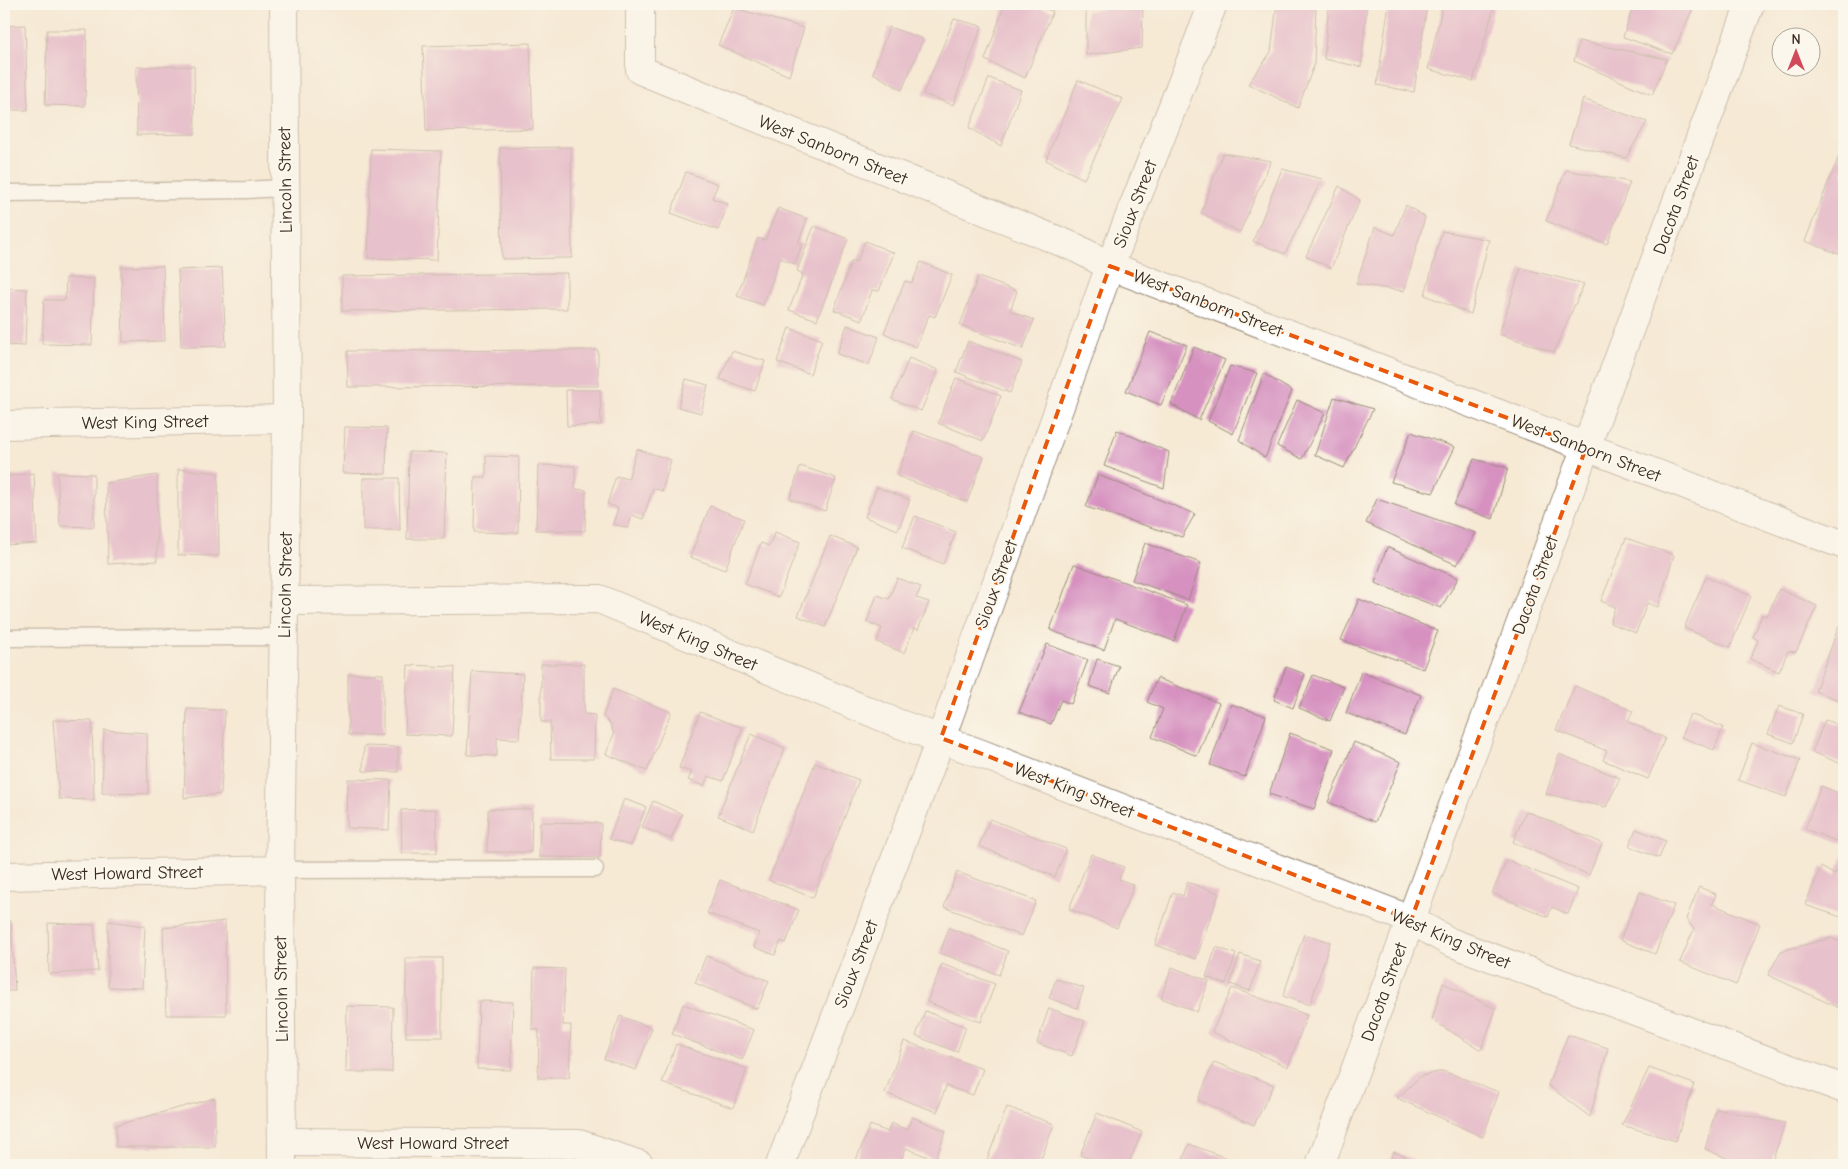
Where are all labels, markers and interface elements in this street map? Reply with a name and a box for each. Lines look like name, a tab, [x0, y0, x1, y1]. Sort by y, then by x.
north arrow	[1770, 28, 1820, 78]
text: N	[1791, 31, 1801, 48]
street label: West Sanborn Street	[755, 111, 911, 190]
street label: Lincoln Street	[274, 126, 297, 233]
street label: Dacota Street	[1649, 152, 1704, 257]
street label: Sioux Street	[1109, 157, 1162, 251]
street label: West Sanborn Street	[1130, 265, 1286, 342]
street label: West Sanborn Street	[1508, 410, 1664, 487]
street label: West King Street	[81, 411, 209, 434]
street label: Lincoln Street	[274, 531, 297, 638]
street label: Dacota Street	[1508, 532, 1563, 637]
street label: Sioux Street	[971, 536, 1022, 631]
street label: West King Street	[635, 607, 761, 676]
street label: West King Street	[1011, 758, 1138, 823]
street label: West Howard Street	[51, 862, 204, 885]
street label: West King Street	[1388, 905, 1514, 974]
street label: Sioux Street	[830, 917, 883, 1011]
street label: Lincoln Street	[270, 935, 293, 1042]
street label: Dacota Street	[1357, 939, 1412, 1044]
street label: West Howard Street	[357, 1133, 510, 1154]

